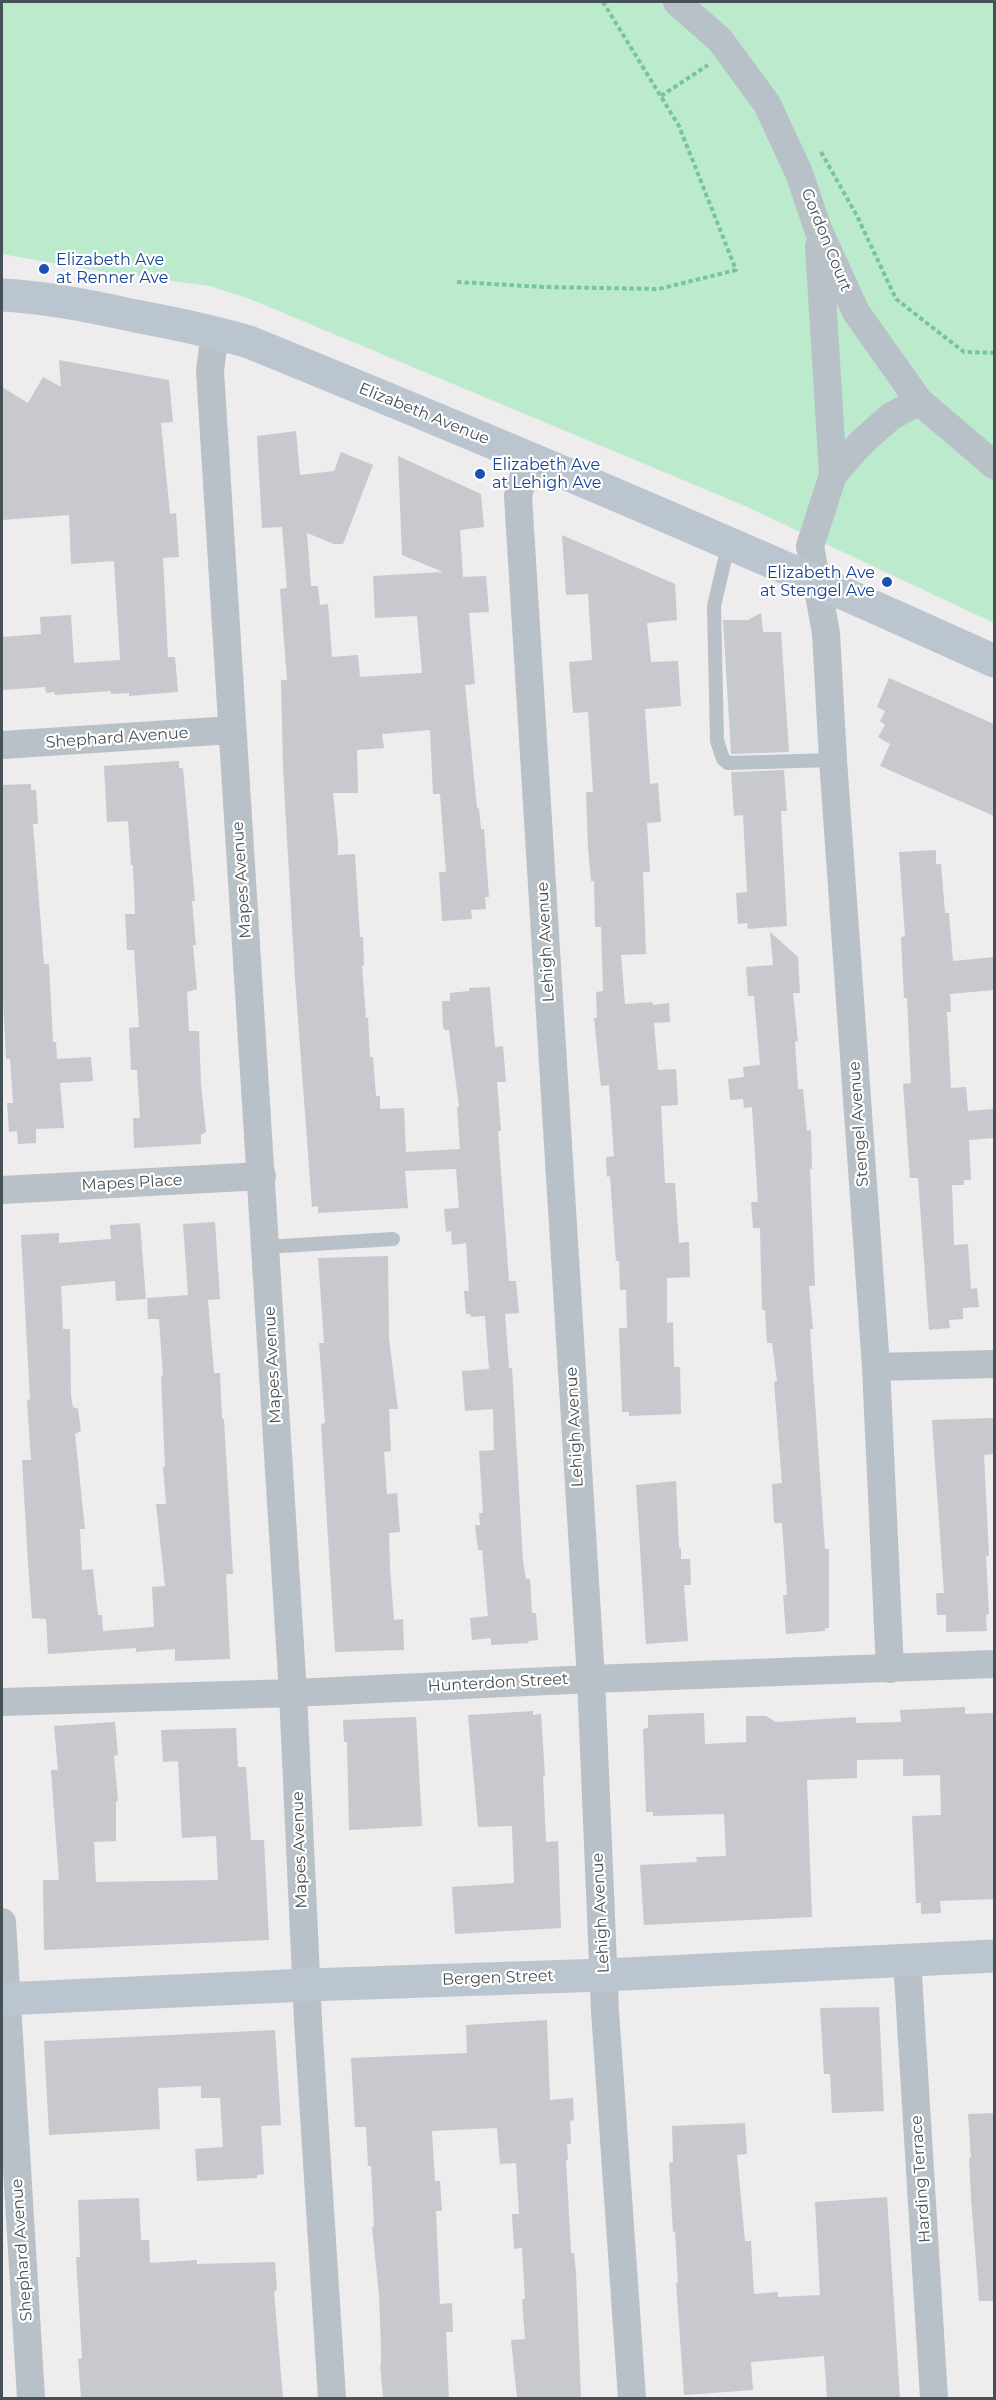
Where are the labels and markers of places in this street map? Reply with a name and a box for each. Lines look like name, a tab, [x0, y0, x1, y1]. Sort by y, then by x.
place label: Elizabeth Ave at Renner Ave	[56, 250, 168, 288]
marker: Elizabeth Ave at Renner Ave	[37, 262, 51, 276]
place label: Elizabeth Ave at Lehigh Ave	[492, 455, 601, 493]
marker: Elizabeth Ave at Lehigh Ave	[473, 467, 487, 481]
place label: Elizabeth Ave at Stengel Ave	[760, 563, 875, 601]
marker: Elizabeth Ave at Stengel Ave	[880, 575, 894, 589]

